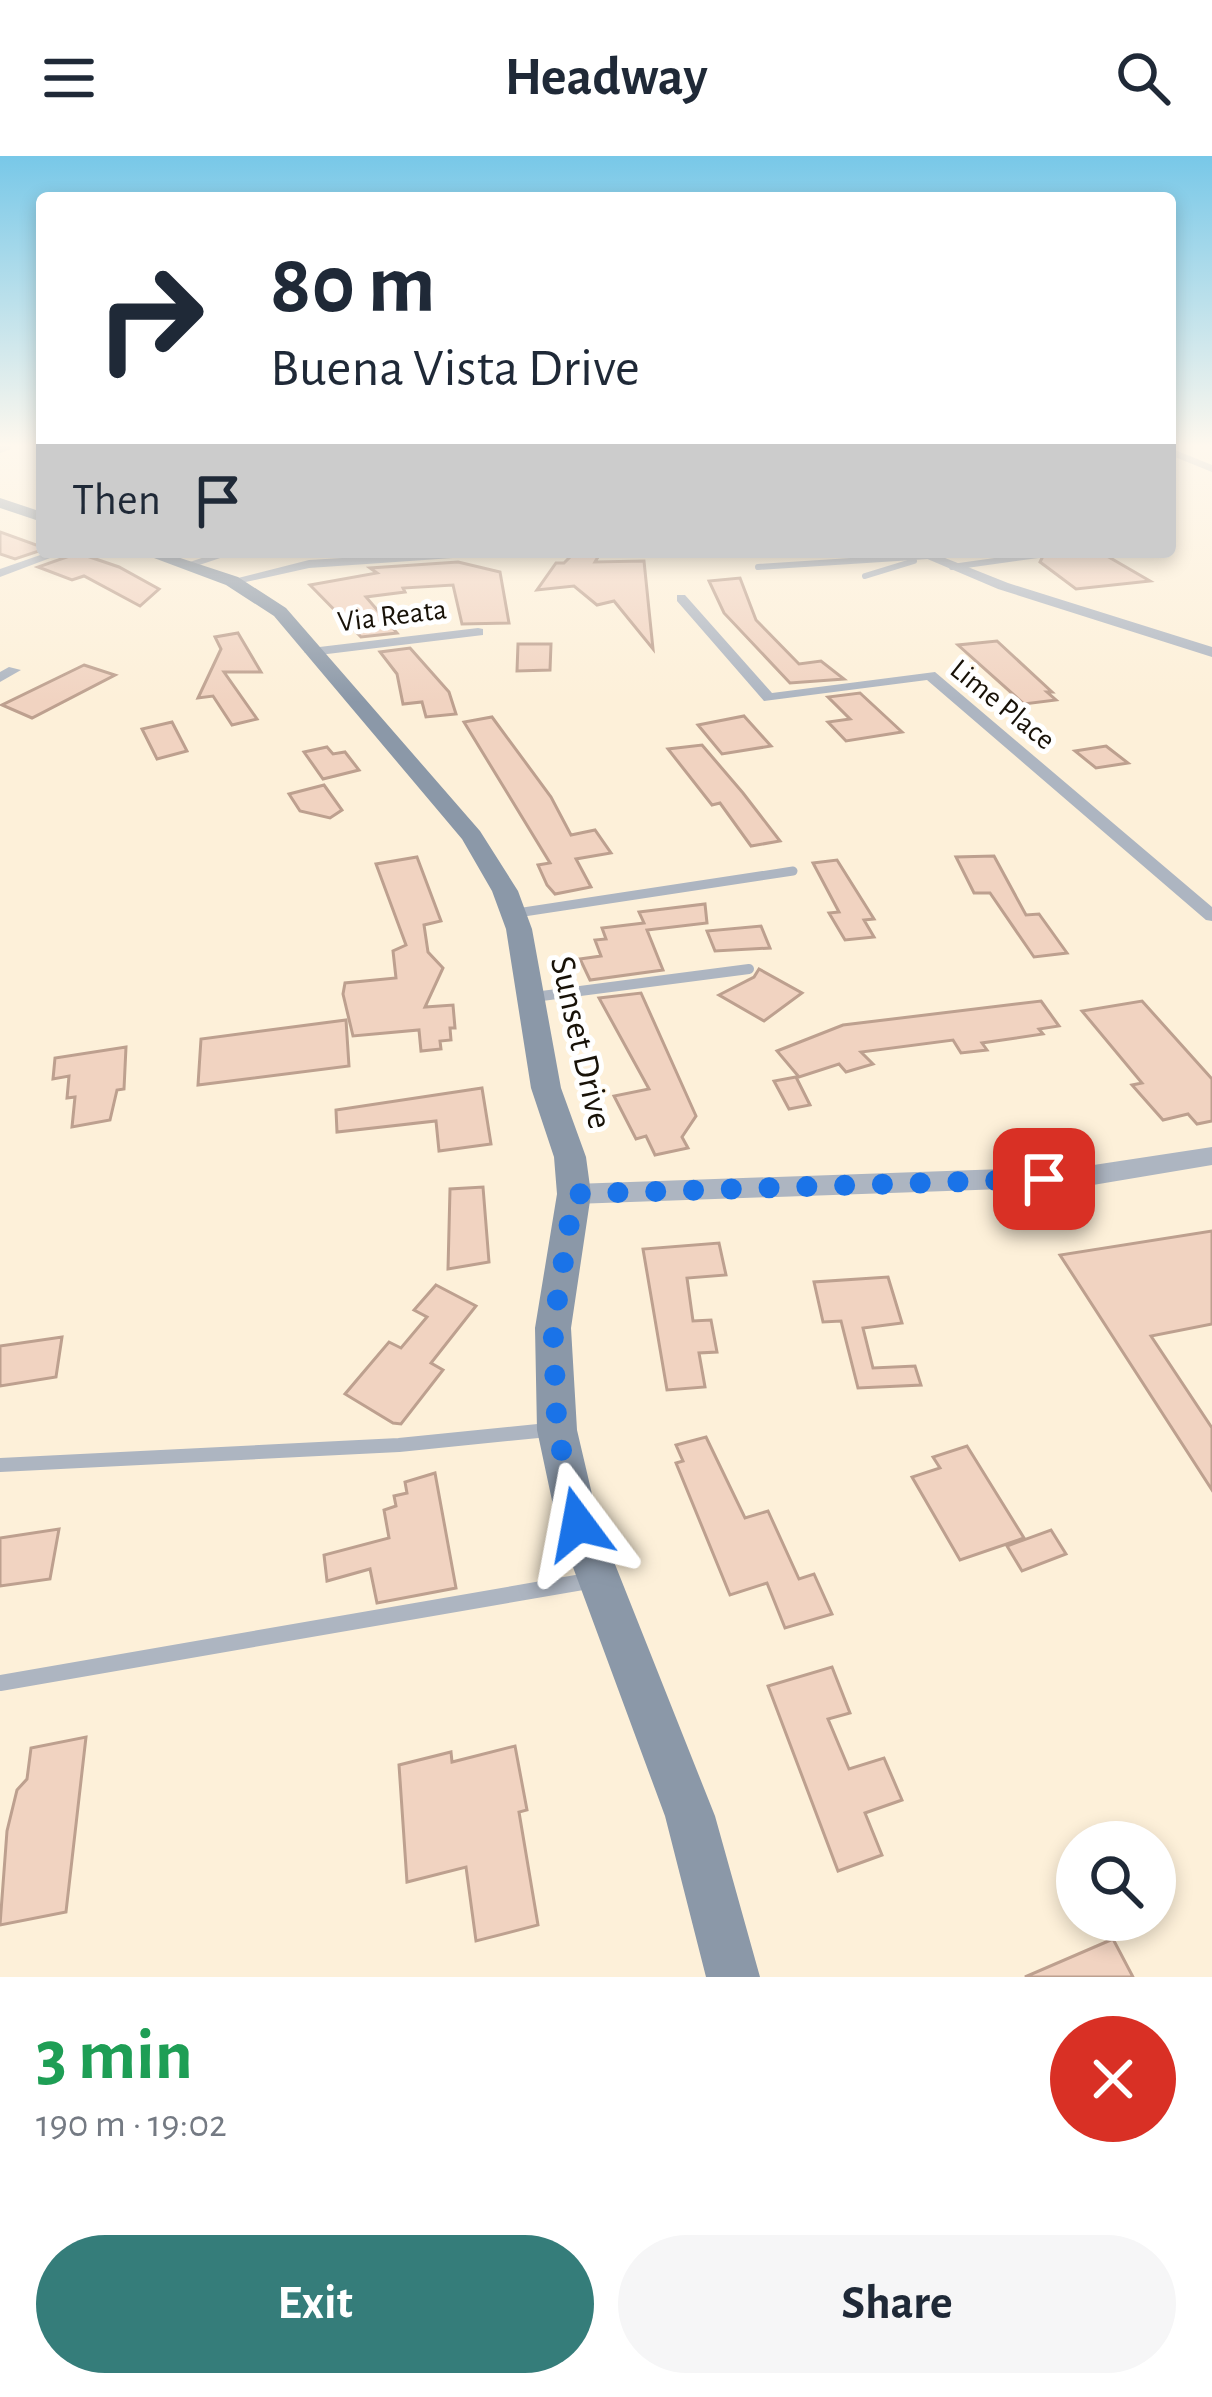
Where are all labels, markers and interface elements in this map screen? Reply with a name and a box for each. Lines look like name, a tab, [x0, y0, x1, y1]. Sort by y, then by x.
icon: menu	[36, 45, 102, 111]
icon: search	[1110, 45, 1176, 111]
text: Headway	[504, 51, 708, 105]
icon: right	[72, 240, 228, 396]
text: 80 m	[270, 244, 436, 328]
text: Buena Vista Drive	[270, 342, 640, 396]
icon: arrive	[185, 468, 251, 534]
text: Then	[72, 478, 161, 523]
street label: Via Reata	[336, 594, 448, 638]
street label: Lime Place	[944, 654, 1060, 756]
street label: Sunset Drive	[544, 953, 618, 1132]
pin	[993, 1128, 1095, 1230]
icon: arrive	[1011, 1146, 1077, 1212]
position arrow	[515, 1461, 641, 1587]
map controls	[1056, 1821, 1176, 1941]
button: search	[1056, 1821, 1176, 1941]
button: close	[1050, 2016, 1176, 2142]
text: 3 min	[36, 2020, 193, 2092]
text: 190 m · 19:02	[36, 2105, 227, 2144]
button: Exit	[36, 2235, 594, 2373]
button: Share	[618, 2235, 1176, 2373]

